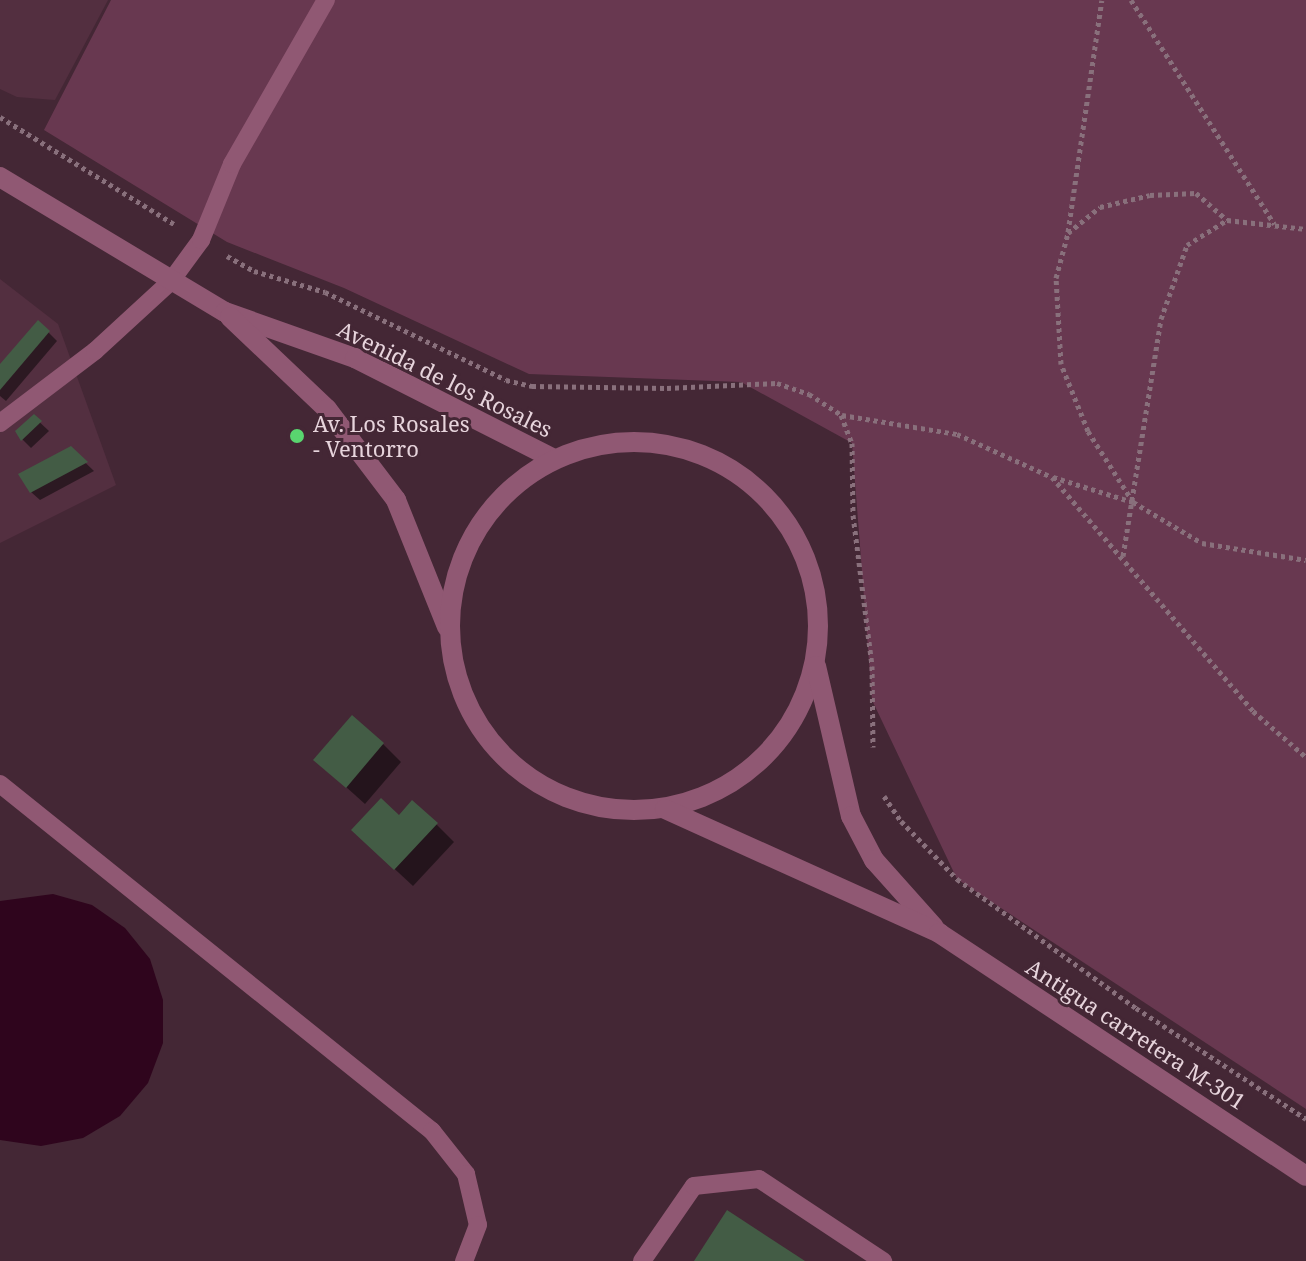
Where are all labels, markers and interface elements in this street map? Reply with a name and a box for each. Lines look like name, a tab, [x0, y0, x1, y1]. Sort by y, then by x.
street label: Avenida de los Rosales	[333, 315, 557, 443]
place label: Av. Los Rosales - Ventorro	[313, 410, 470, 462]
marker: Av. Los Rosales - Ventorro	[288, 427, 306, 445]
street label: Antigua carretera M-301	[1021, 953, 1251, 1115]

